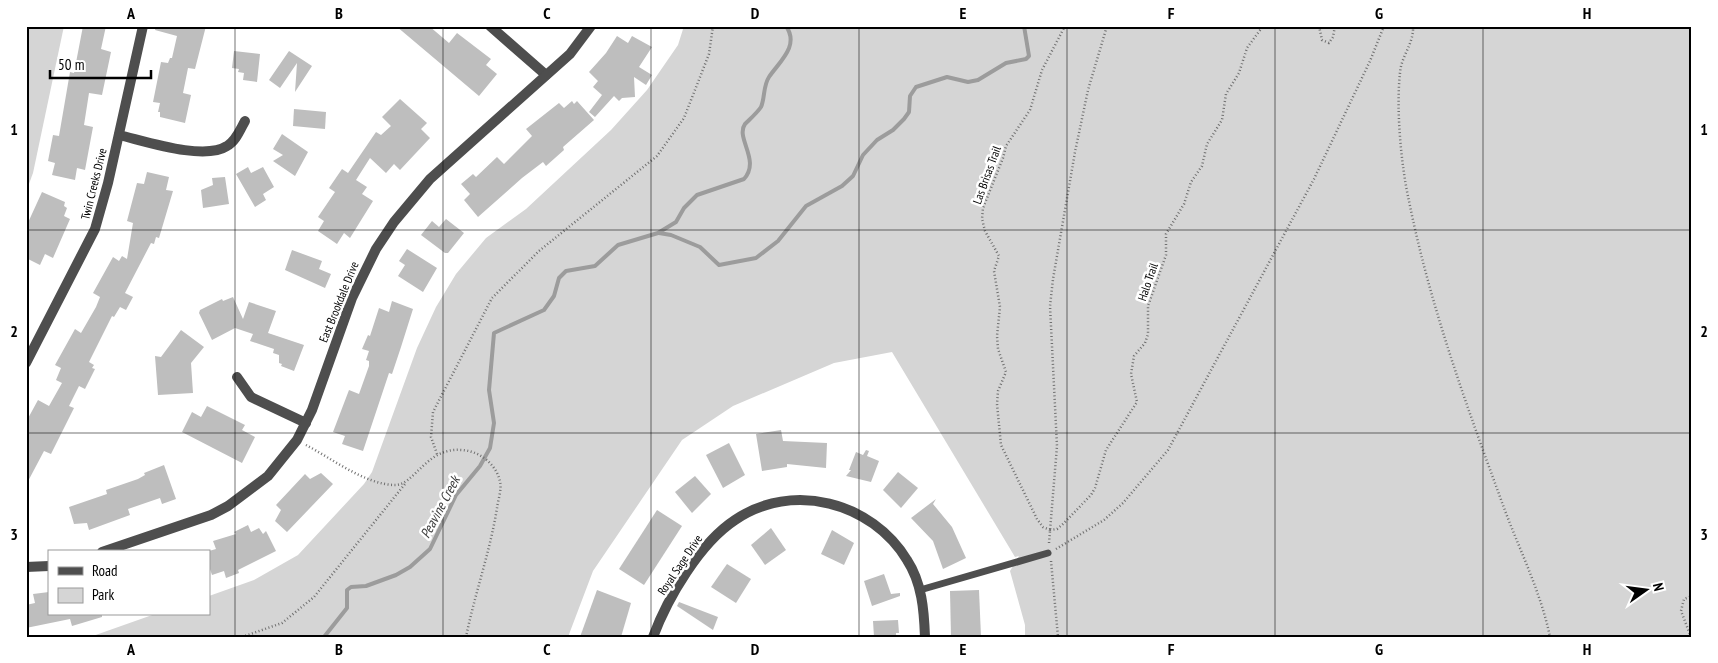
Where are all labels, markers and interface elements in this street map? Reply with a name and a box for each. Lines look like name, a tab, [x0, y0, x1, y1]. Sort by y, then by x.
text: A	[126, 3, 136, 23]
text: B	[335, 3, 343, 23]
text: C	[543, 3, 551, 23]
text: D	[751, 3, 760, 23]
text: E	[960, 3, 967, 23]
text: F	[1168, 3, 1175, 23]
text: G	[1375, 3, 1383, 23]
text: H	[1583, 3, 1591, 23]
scale bar	[50, 48, 151, 80]
text: 50 m	[58, 55, 84, 74]
text: 1	[10, 119, 18, 139]
text: 1	[1700, 119, 1708, 139]
street label: Las Brisas Trail	[969, 144, 1004, 206]
street label: Twin Creeks Drive	[77, 147, 110, 221]
street label: East Brookdale Drive	[315, 259, 362, 344]
street label: Halo Trail	[1134, 261, 1161, 303]
text: 2	[10, 321, 18, 341]
text: 2	[1700, 321, 1708, 341]
water label: Peavine Creek	[416, 472, 465, 541]
text: 3	[10, 524, 18, 544]
text: 3	[1700, 524, 1708, 544]
street label: Royal Sage Drive	[654, 532, 705, 598]
legend	[48, 550, 210, 616]
text: Road	[92, 561, 118, 580]
north arrow	[1620, 566, 1670, 616]
text: N	[1649, 581, 1668, 593]
text: Park	[92, 585, 114, 604]
text: A	[126, 639, 136, 659]
text: B	[335, 639, 343, 659]
text: C	[543, 639, 551, 659]
text: D	[751, 639, 760, 659]
text: E	[960, 639, 967, 659]
text: F	[1168, 639, 1175, 659]
text: G	[1375, 639, 1383, 659]
text: H	[1583, 639, 1591, 659]

